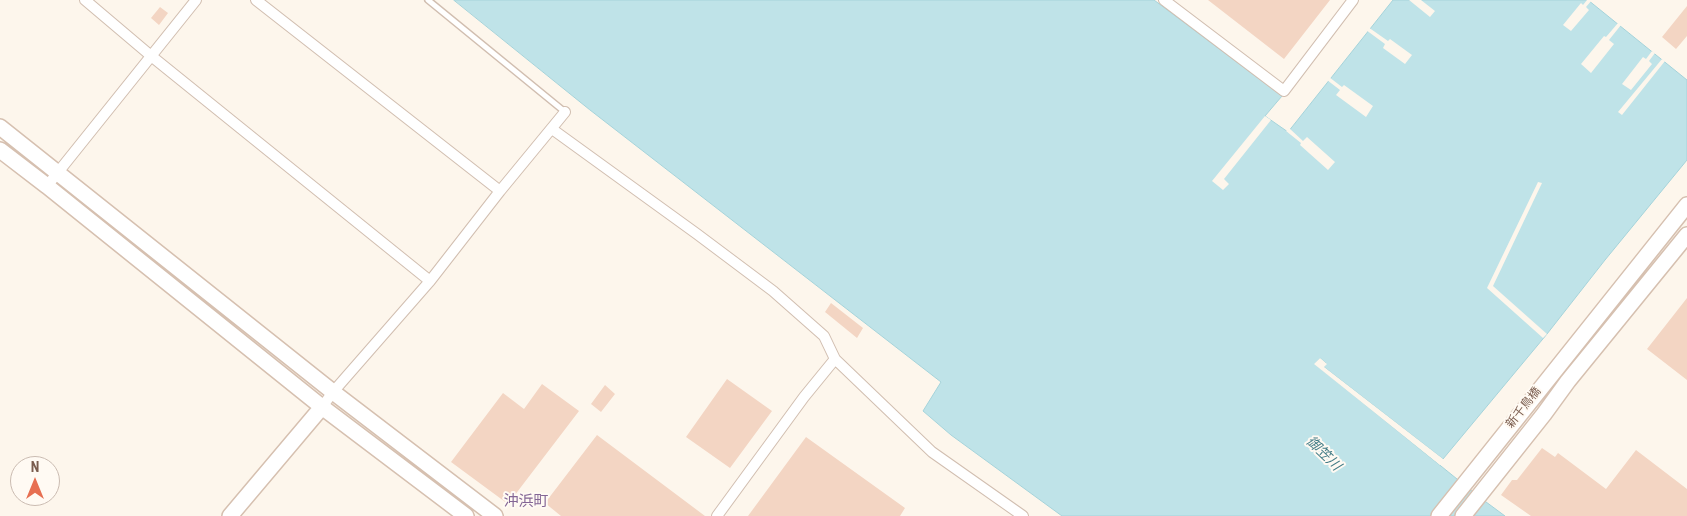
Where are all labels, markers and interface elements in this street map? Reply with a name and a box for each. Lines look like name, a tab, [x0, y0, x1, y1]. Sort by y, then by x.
street label: 新千鳥橋	[1504, 385, 1544, 431]
water label: 御笠川	[1302, 433, 1344, 475]
north arrow	[10, 456, 60, 506]
text: N	[31, 459, 39, 475]
district label: 沖浜町	[504, 493, 548, 511]

